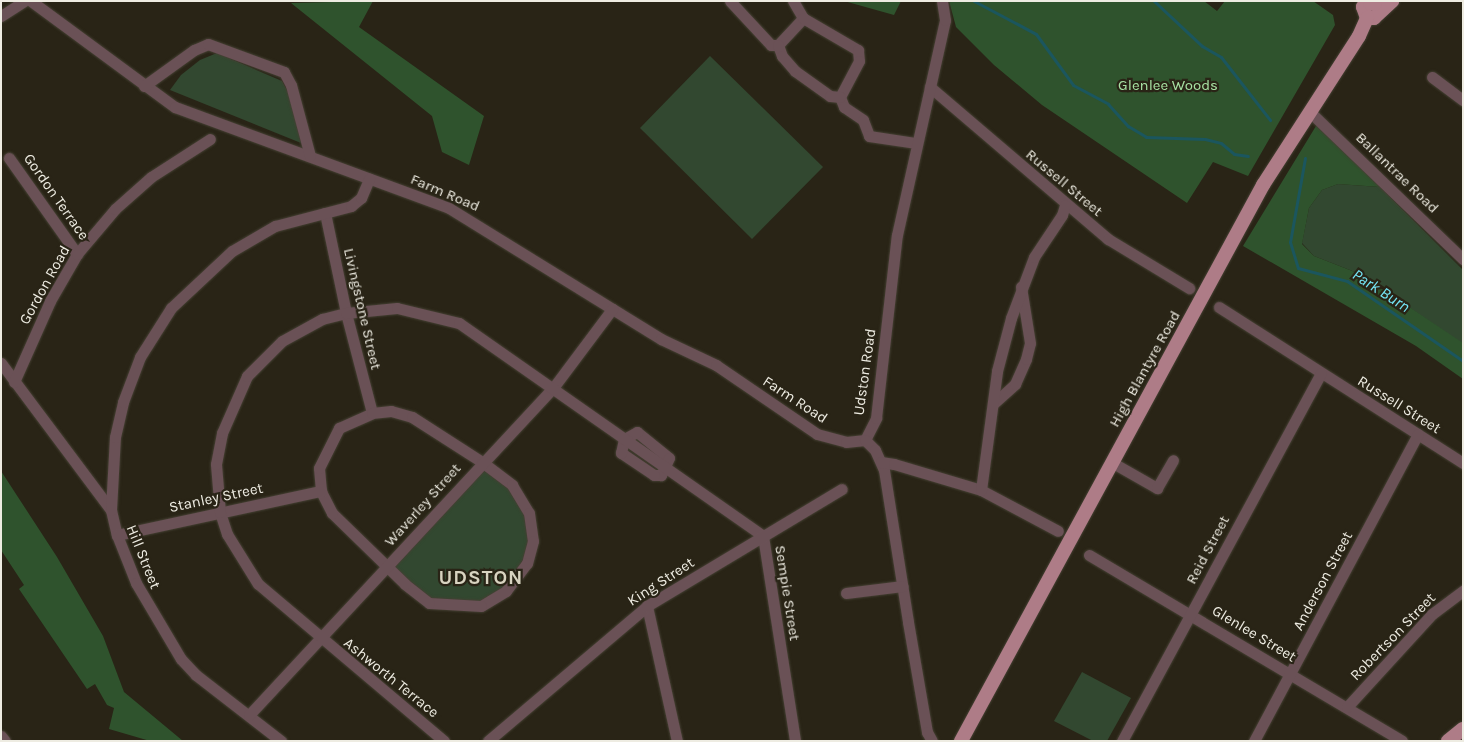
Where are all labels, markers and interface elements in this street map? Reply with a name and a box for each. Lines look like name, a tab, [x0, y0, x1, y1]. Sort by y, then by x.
park label: Glenlee Woods	[1118, 77, 1218, 95]
street label: Ballantrae Road	[1352, 129, 1442, 217]
street label: Russell Street	[1022, 146, 1106, 220]
street label: Gordon Terrace	[19, 150, 93, 244]
street label: Farm Road	[408, 170, 482, 216]
street label: Gordon Road	[16, 242, 74, 328]
street label: Livingstone Street	[339, 246, 385, 372]
water label: Park Burn	[1349, 265, 1413, 317]
street label: High Blantyre Road	[1106, 308, 1184, 430]
street label: Udston Road	[850, 327, 880, 417]
street label: Farm Road	[759, 372, 831, 428]
street label: Russell Street	[1354, 372, 1444, 438]
street label: Waverley Street	[381, 460, 465, 550]
street label: Stanley Street	[167, 479, 265, 517]
street label: Reid Street	[1182, 513, 1234, 587]
street label: Hill Street	[122, 522, 164, 592]
street label: Anderson Street	[1289, 528, 1357, 634]
street label: Sempie Street	[771, 544, 803, 642]
street label: King Street	[624, 554, 698, 610]
district label: UDSTON	[438, 565, 524, 589]
street label: Robertson Street	[1347, 589, 1439, 685]
street label: Glenlee Street	[1209, 602, 1299, 666]
street label: Ashworth Terrace	[340, 634, 442, 722]

